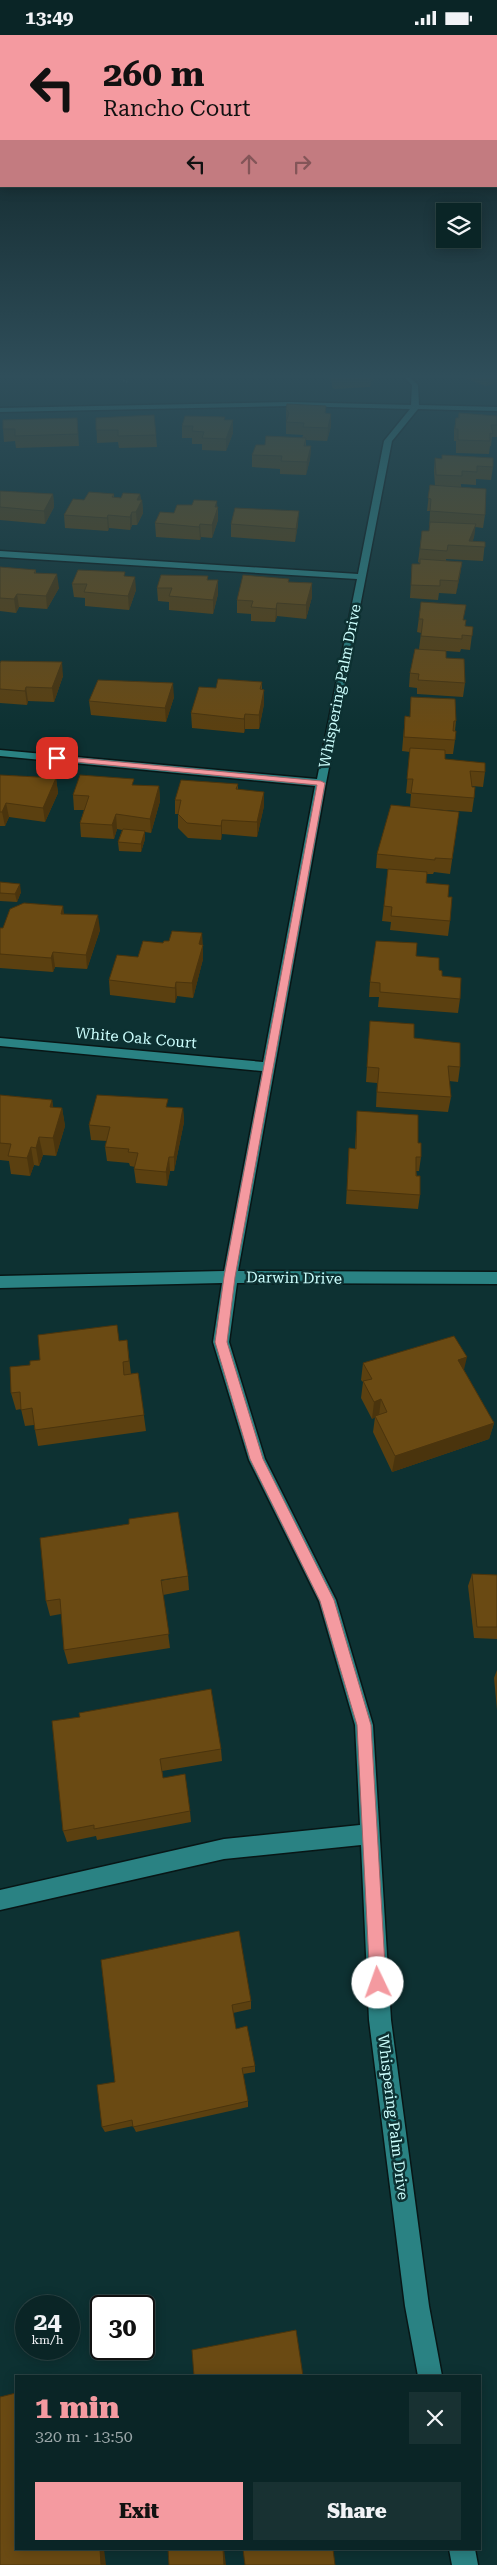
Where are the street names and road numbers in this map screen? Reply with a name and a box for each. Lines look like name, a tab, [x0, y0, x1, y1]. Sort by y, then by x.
street label: Whispering Palm Drive	[315, 602, 365, 770]
street label: White Oak Court	[74, 1024, 198, 1052]
street label: Darwin Drive	[246, 1268, 342, 1288]
street label: Whispering Palm Drive	[374, 2033, 412, 2201]

